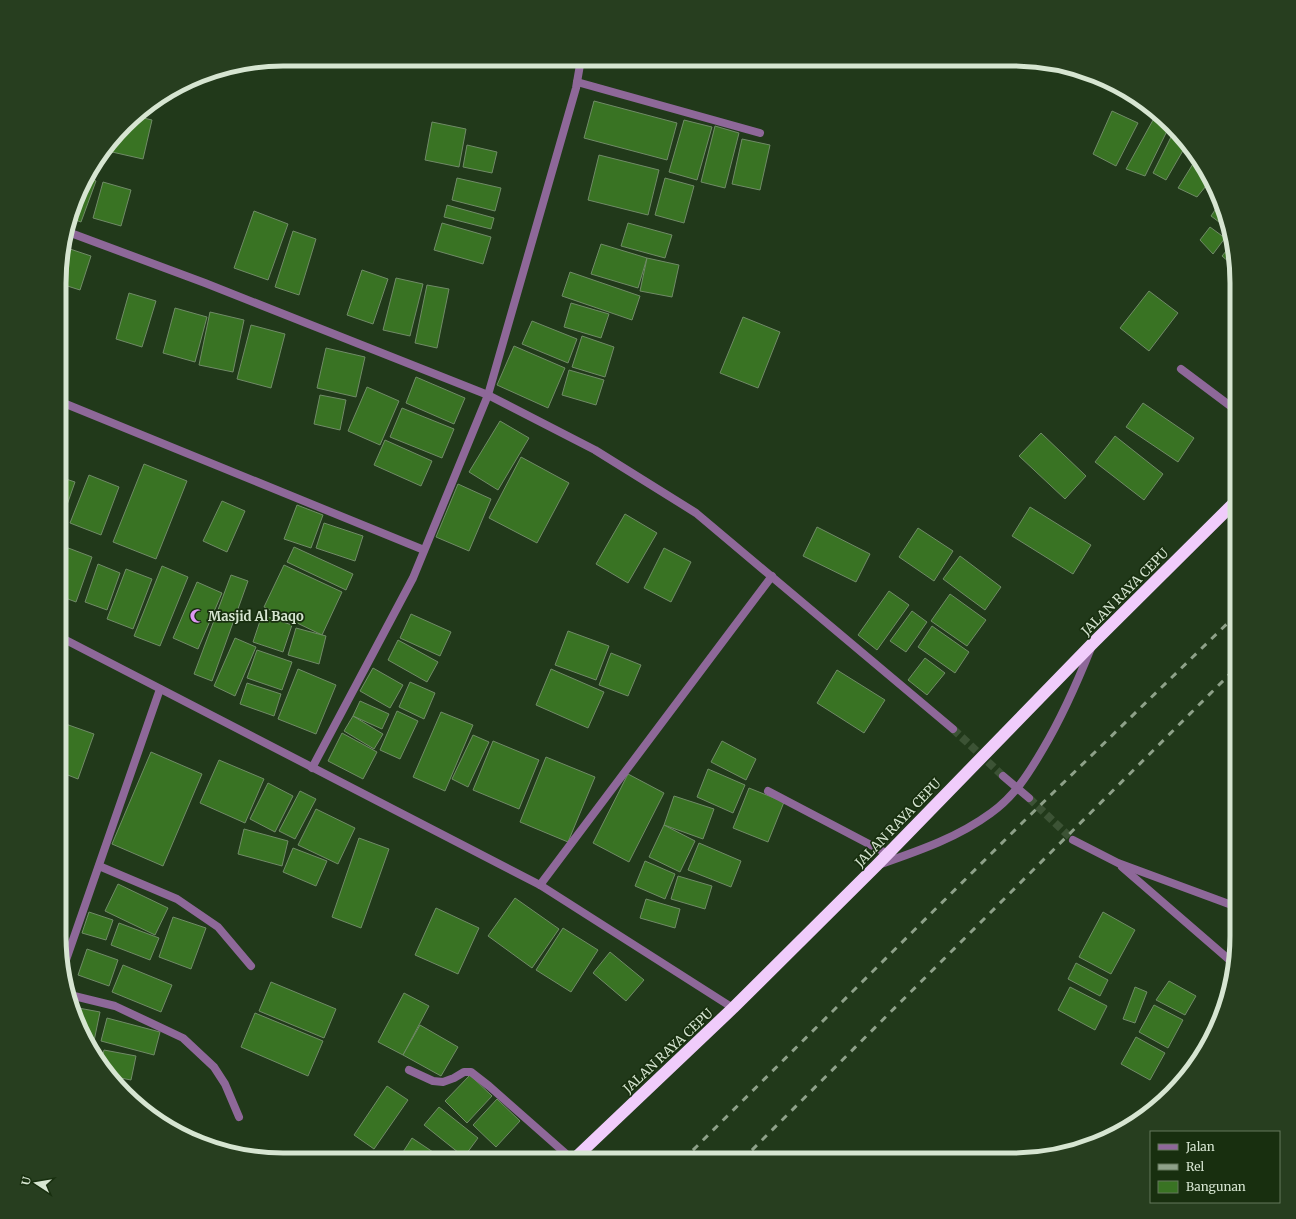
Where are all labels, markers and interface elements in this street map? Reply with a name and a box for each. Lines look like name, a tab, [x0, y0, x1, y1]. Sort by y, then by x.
street label: JALAN RAYA CEPU	[1077, 544, 1173, 640]
mosque icon: Masjid Al Baqo	[189, 608, 205, 624]
place label: Masjid Al Baqo	[208, 608, 304, 625]
street label: JALAN RAYA CEPU	[851, 775, 945, 872]
street label: JALAN RAYA CEPU	[619, 1005, 717, 1098]
legend	[1150, 1131, 1280, 1203]
text: Jalan	[1185, 1139, 1215, 1154]
text: Rel	[1186, 1159, 1205, 1174]
north arrow	[16, 1163, 56, 1203]
text: U	[19, 1175, 34, 1186]
text: Bangunan	[1186, 1179, 1246, 1194]

